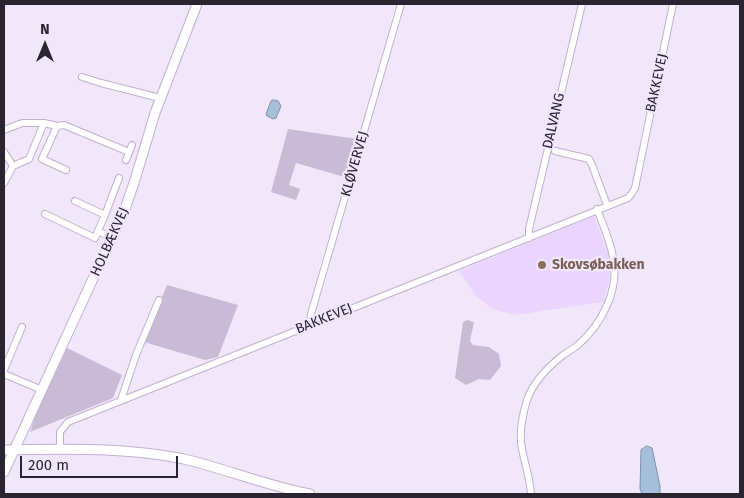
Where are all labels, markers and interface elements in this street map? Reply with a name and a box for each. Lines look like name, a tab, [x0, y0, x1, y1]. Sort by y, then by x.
north arrow	[20, 20, 70, 70]
text: N	[40, 21, 50, 38]
street label: BAKKEVEJ	[643, 52, 671, 114]
street label: DALVANG	[539, 91, 569, 151]
street label: KLØVERVEJ	[338, 129, 372, 199]
street label: HOLBÆKVEJ	[87, 205, 133, 279]
place label: Skovsøbakken	[552, 257, 645, 273]
marker: Skovsøbakken	[536, 259, 548, 271]
street label: BAKKEVEJ	[293, 300, 355, 338]
scale bar	[22, 446, 180, 478]
text: 200 m	[28, 456, 69, 474]

